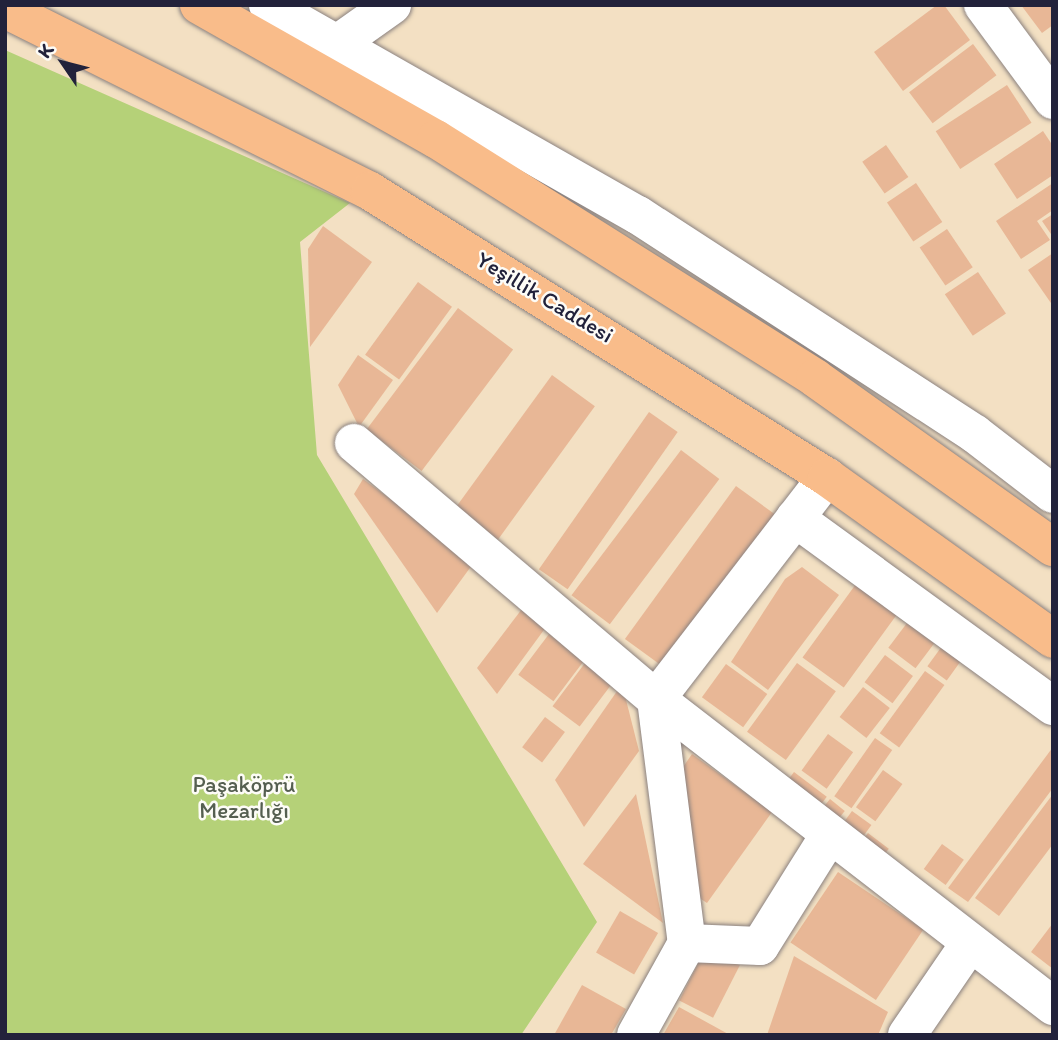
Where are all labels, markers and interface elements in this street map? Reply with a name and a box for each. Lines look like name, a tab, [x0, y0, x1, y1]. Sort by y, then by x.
north arrow	[28, 28, 98, 98]
text: K	[32, 39, 58, 62]
street label: Yeşillik Caddesi	[471, 245, 619, 349]
park label: Paşaköprü Mezarlığı	[193, 770, 295, 824]

